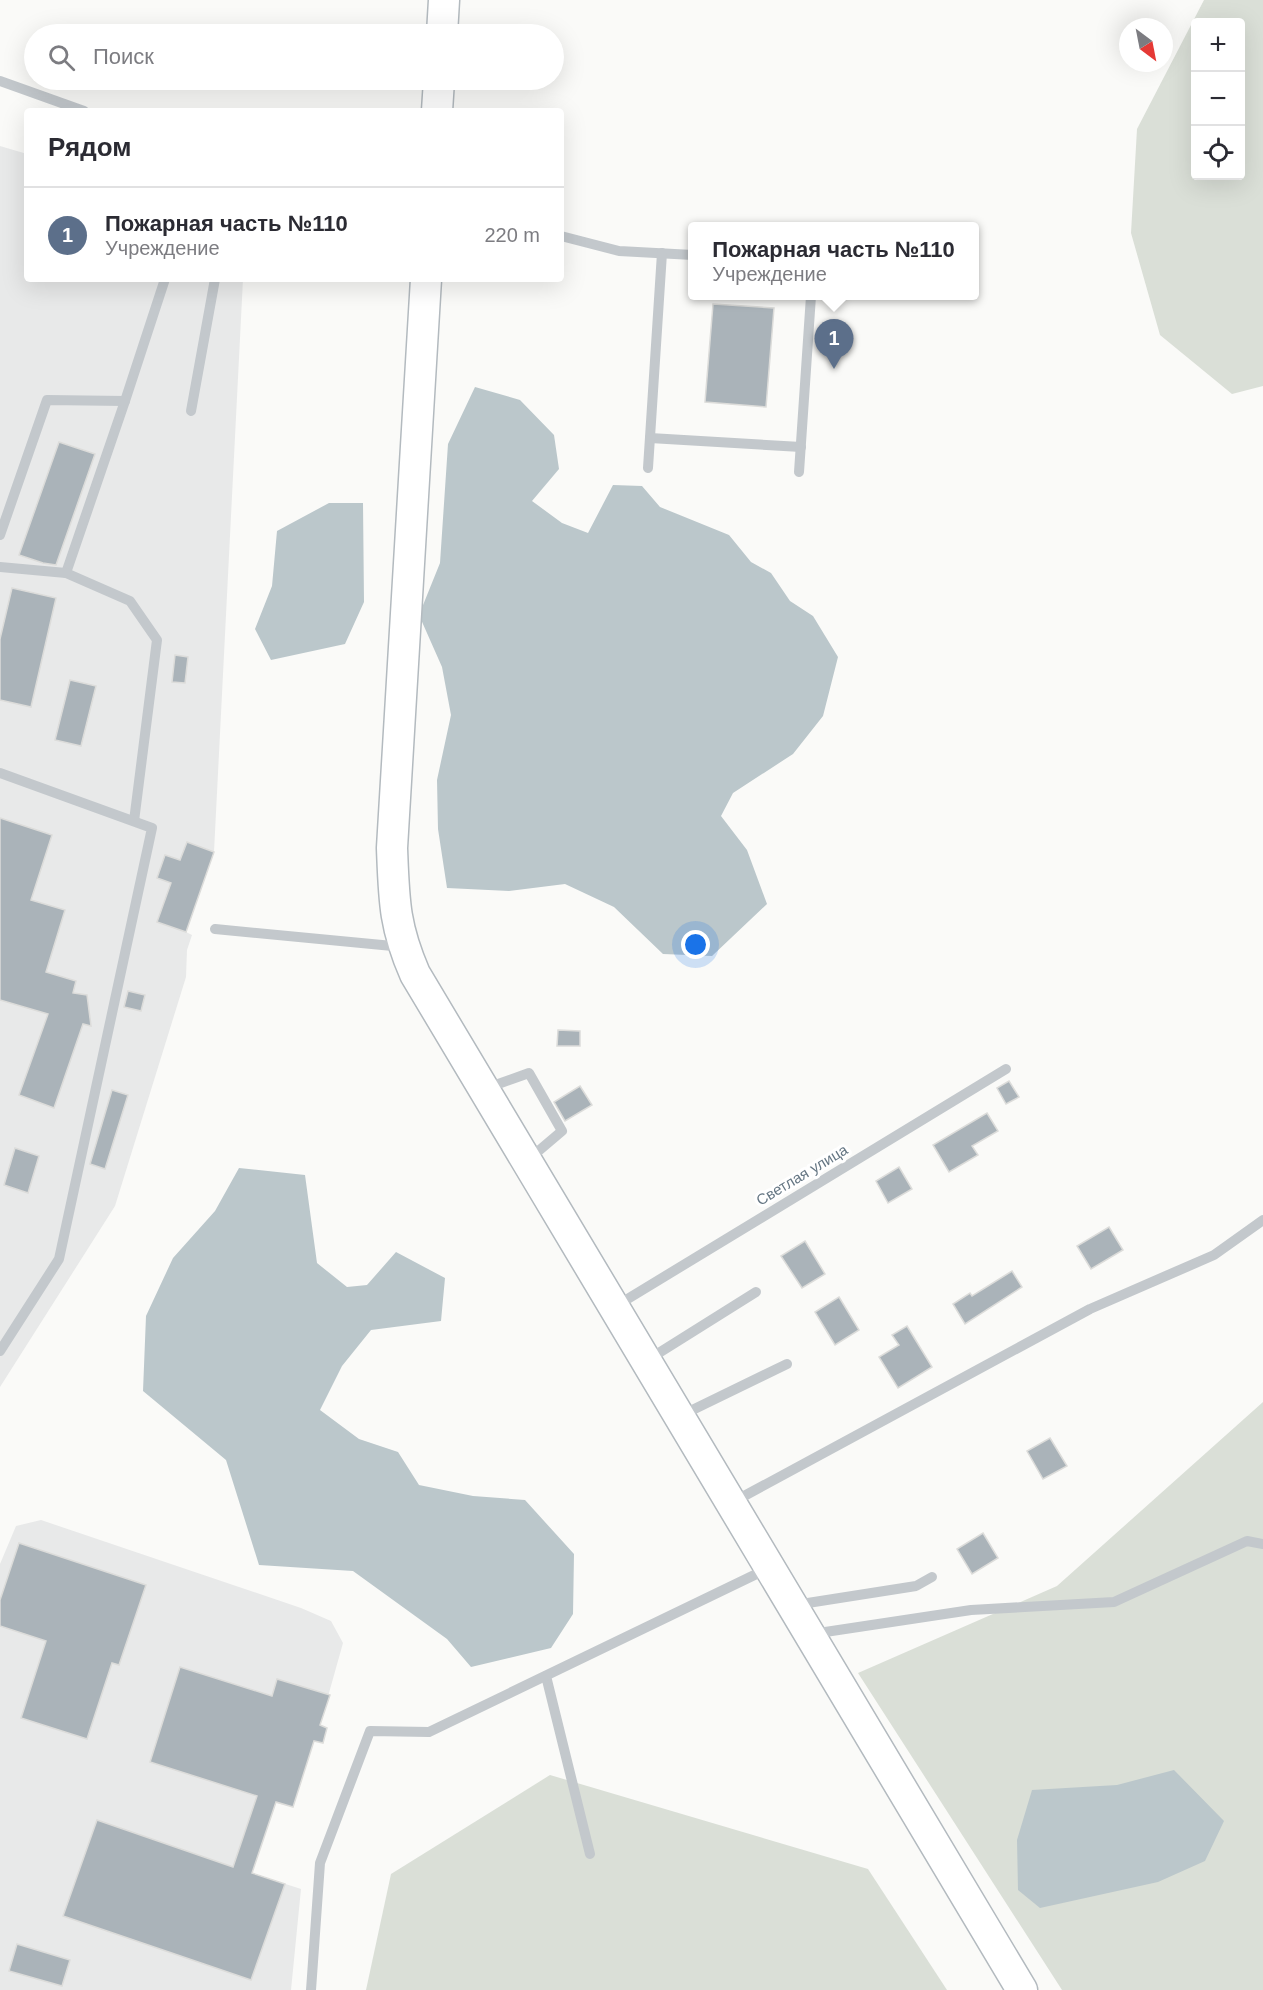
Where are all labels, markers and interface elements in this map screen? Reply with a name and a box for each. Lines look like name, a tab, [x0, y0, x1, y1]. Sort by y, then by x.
north arrow	[1119, 18, 1173, 72]
map controls	[1191, 18, 1245, 180]
button: +	[1191, 18, 1245, 72]
search box	[24, 24, 564, 90]
icon: search	[45, 41, 78, 74]
text: Поиск	[93, 44, 154, 69]
button: −	[1191, 72, 1245, 126]
button: locate	[1191, 126, 1245, 180]
text: Рядом	[48, 132, 131, 162]
text: Пожарная часть №110	[105, 211, 348, 236]
popup	[688, 222, 979, 300]
text: 1	[62, 224, 73, 246]
text: 220 m	[484, 224, 540, 246]
text: Учреждение	[105, 237, 220, 259]
text: Пожарная часть №110	[712, 237, 955, 262]
text: Учреждение	[712, 263, 827, 285]
pin: 1	[814, 320, 854, 369]
your location	[681, 930, 710, 959]
street label: Светлая улица	[753, 1140, 851, 1209]

